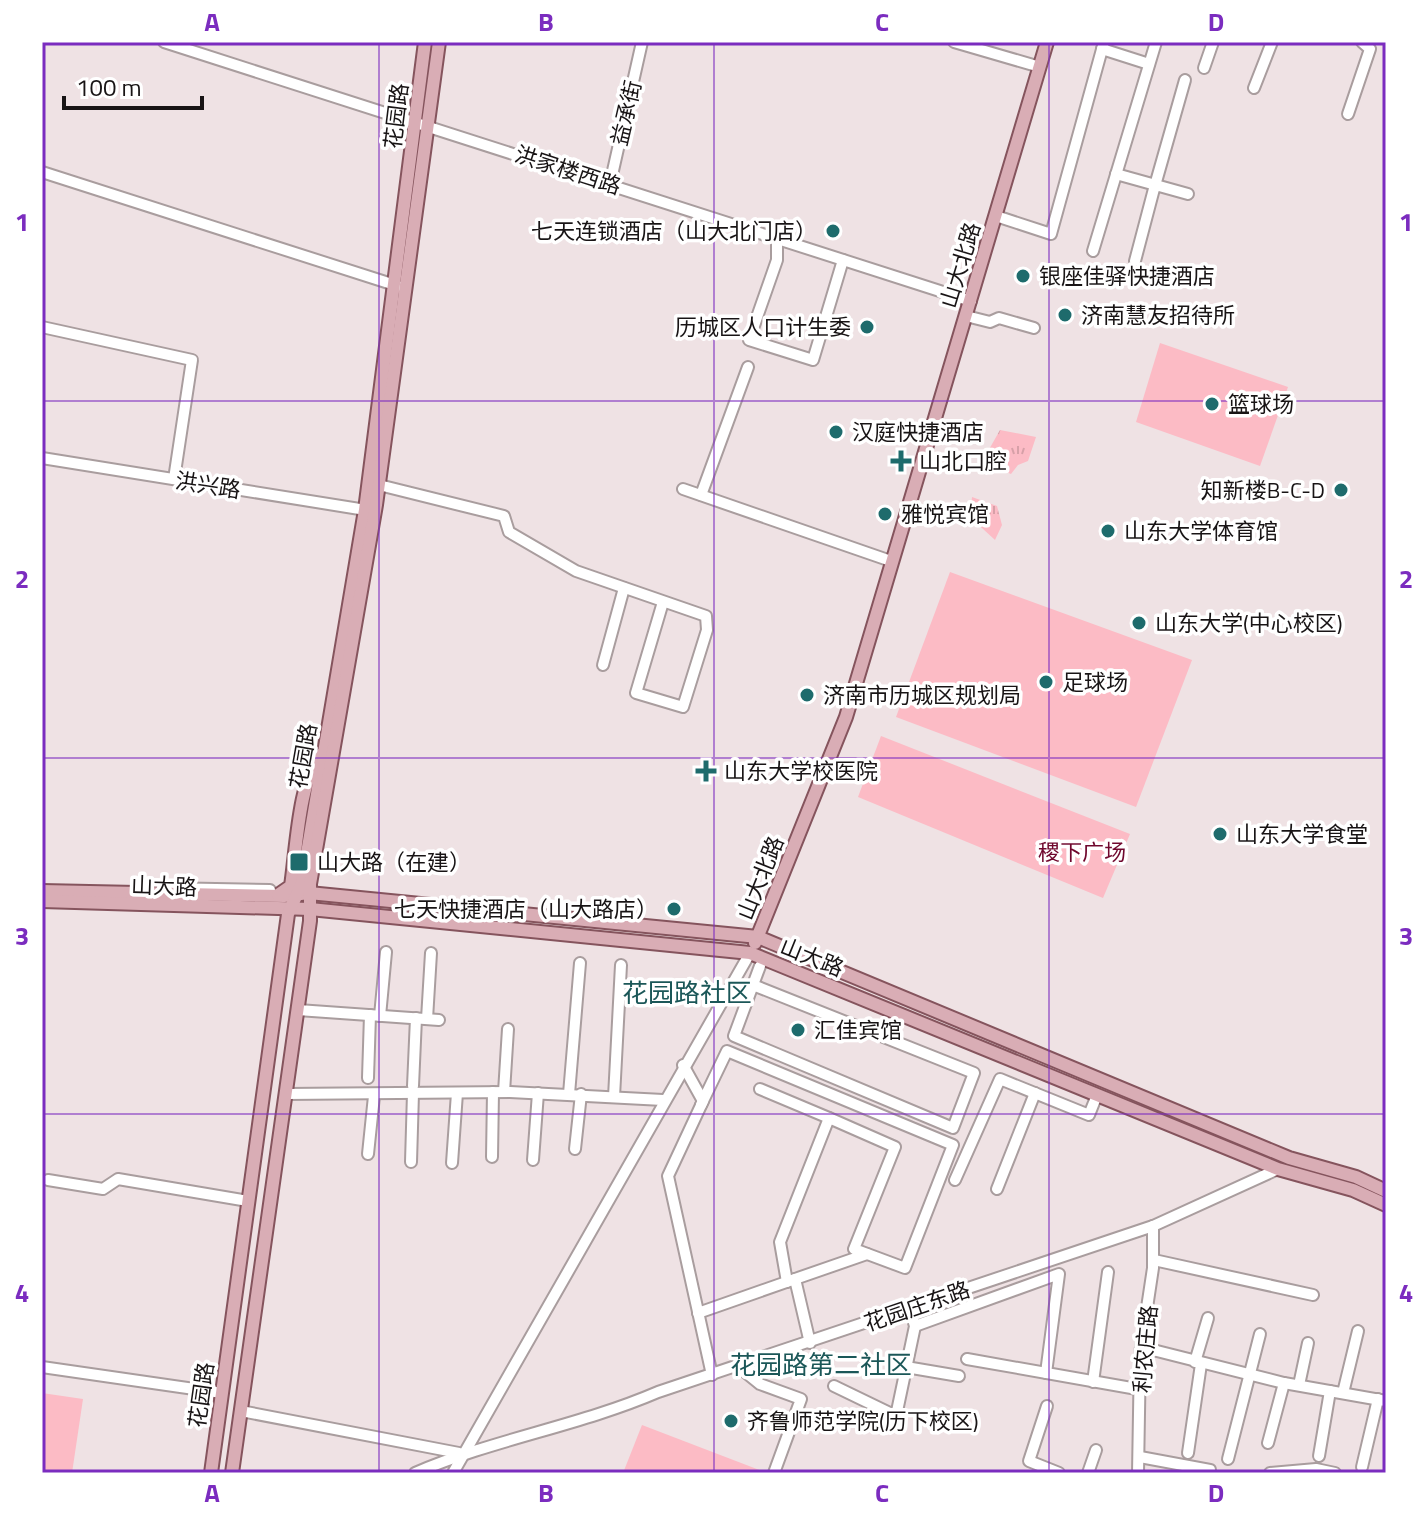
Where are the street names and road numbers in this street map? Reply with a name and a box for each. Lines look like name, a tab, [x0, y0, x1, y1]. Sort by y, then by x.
street label: 益承街	[602, 77, 650, 149]
street label: 花园路	[375, 81, 417, 151]
street label: 洪家楼西路	[510, 137, 626, 203]
street label: 山大北路	[931, 218, 989, 312]
street label: 洪兴路	[173, 463, 243, 507]
street label: 花园路	[281, 721, 325, 791]
street label: 山大北路	[728, 831, 792, 925]
street label: 山大路	[130, 868, 198, 904]
street label: 山大路	[775, 929, 849, 985]
street label: 花园庄东路	[859, 1272, 975, 1340]
street label: 利农庄路	[1124, 1304, 1166, 1394]
street label: 花园路	[180, 1360, 222, 1430]

